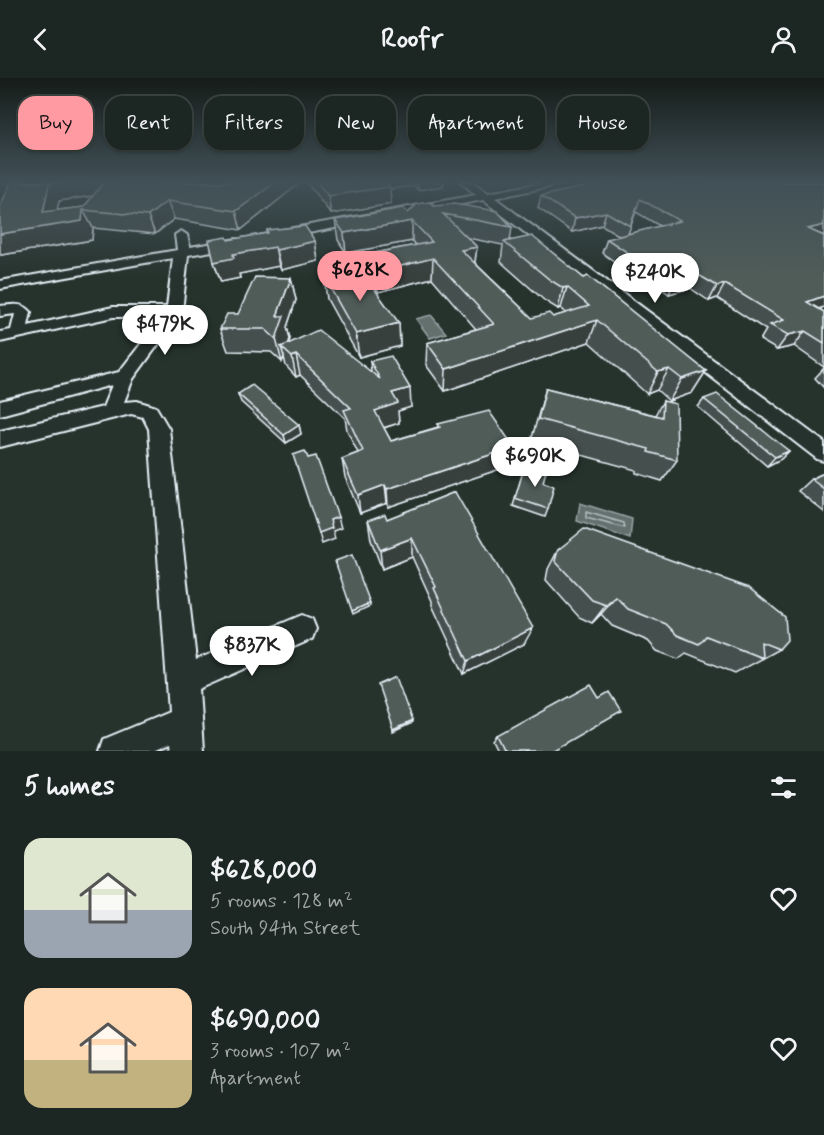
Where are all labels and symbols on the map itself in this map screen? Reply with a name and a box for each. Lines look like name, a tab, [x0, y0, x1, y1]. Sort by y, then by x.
pin: $628K	[318, 251, 402, 302]
pin: $240K	[613, 253, 697, 304]
pin: $479K	[123, 305, 207, 356]
pin: $690K	[493, 437, 577, 488]
pin: $837K	[210, 626, 294, 677]

